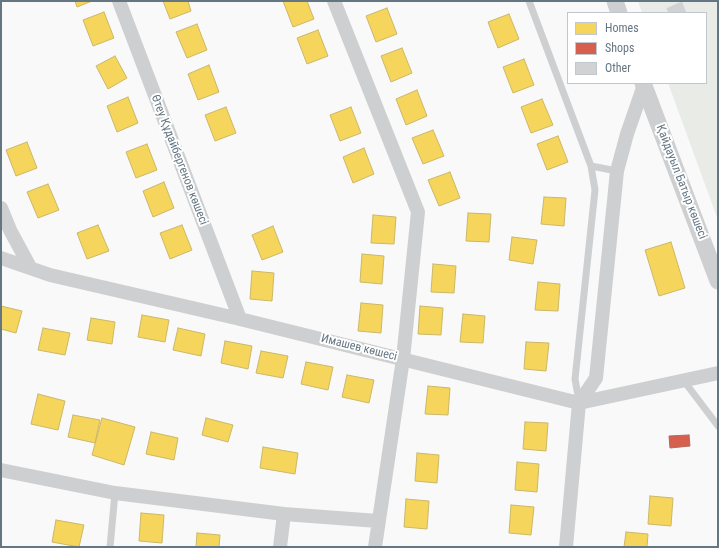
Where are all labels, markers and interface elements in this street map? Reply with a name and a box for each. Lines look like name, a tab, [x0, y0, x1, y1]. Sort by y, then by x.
legend	[567, 12, 707, 84]
text: Homes	[605, 21, 639, 35]
text: Shops	[605, 41, 634, 55]
text: Other	[605, 61, 631, 75]
street label: Өтеу Құдайбергенов көшесі	[147, 93, 211, 227]
street label: Қайдауыл Батыр көшесі	[652, 123, 710, 241]
street label: Имашев көшесі	[320, 332, 398, 364]

